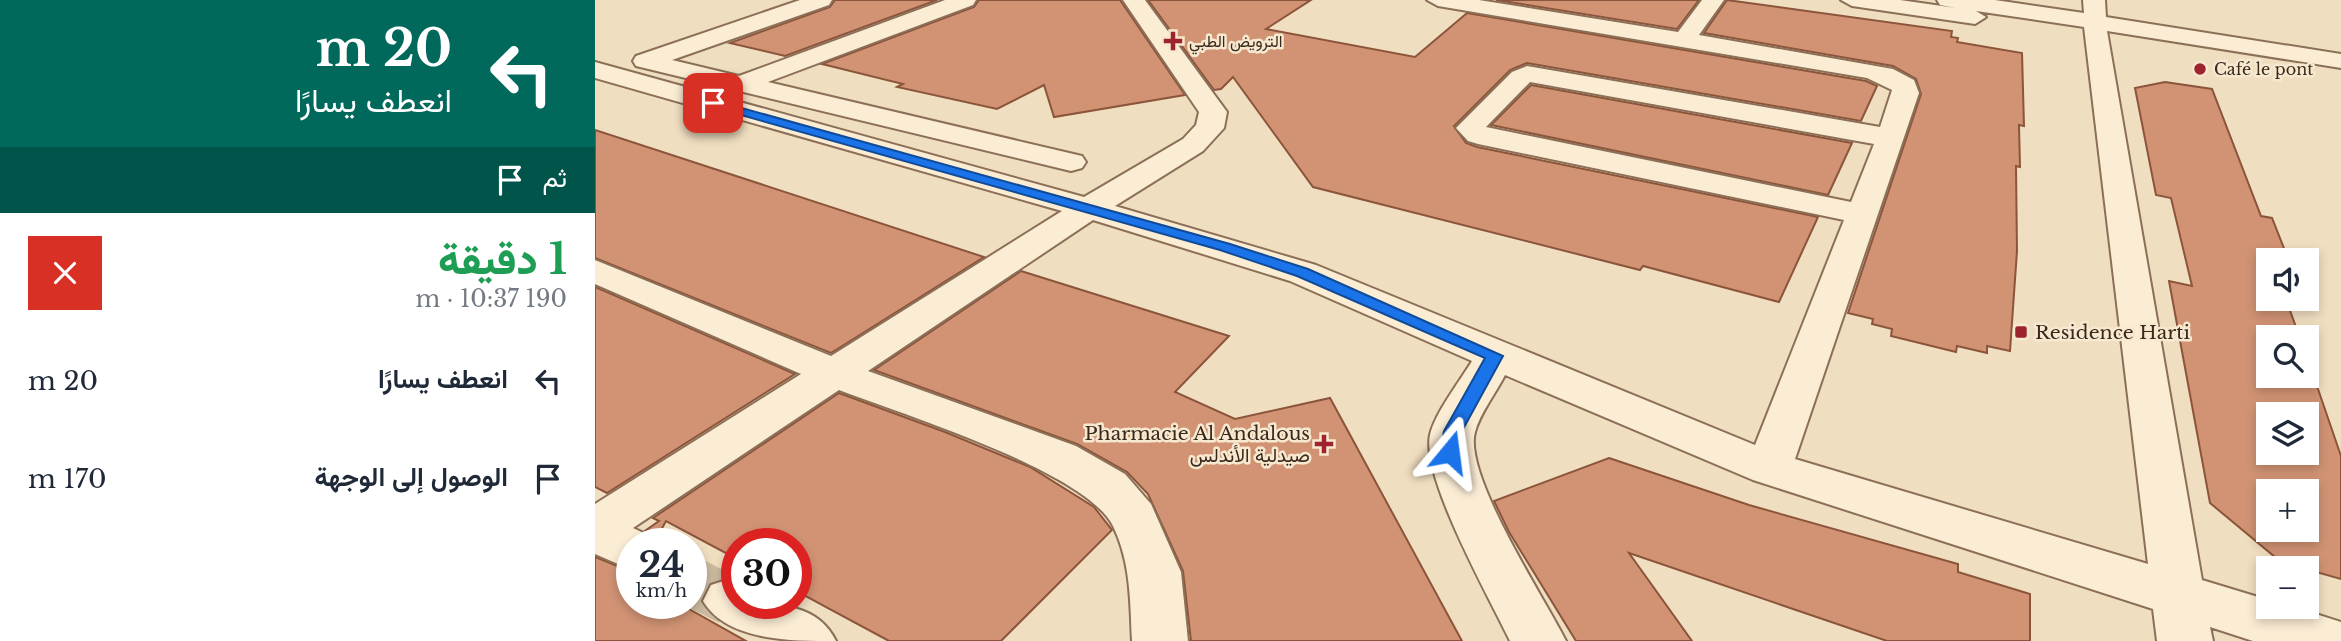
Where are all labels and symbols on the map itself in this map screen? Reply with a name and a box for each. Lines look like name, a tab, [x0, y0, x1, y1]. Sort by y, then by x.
marker: الترويض الطبي	[1163, 31, 1183, 51]
place label: الترويض الطبي	[1189, 31, 1283, 55]
place label: Café le pont	[2214, 59, 2313, 79]
marker: Café le pont	[2192, 61, 2208, 77]
pin	[683, 73, 743, 133]
place label: Residence Harti	[2035, 321, 2191, 344]
marker: Residence Harti	[2013, 324, 2029, 340]
position arrow	[1413, 415, 1487, 489]
place label: Pharmacie Al Andalous صيدلية الأندلس	[1085, 422, 1310, 467]
marker: Pharmacie Al Andalous صيدلية الأندلس	[1316, 436, 1332, 452]
speed limit sign: 30	[721, 528, 812, 619]

